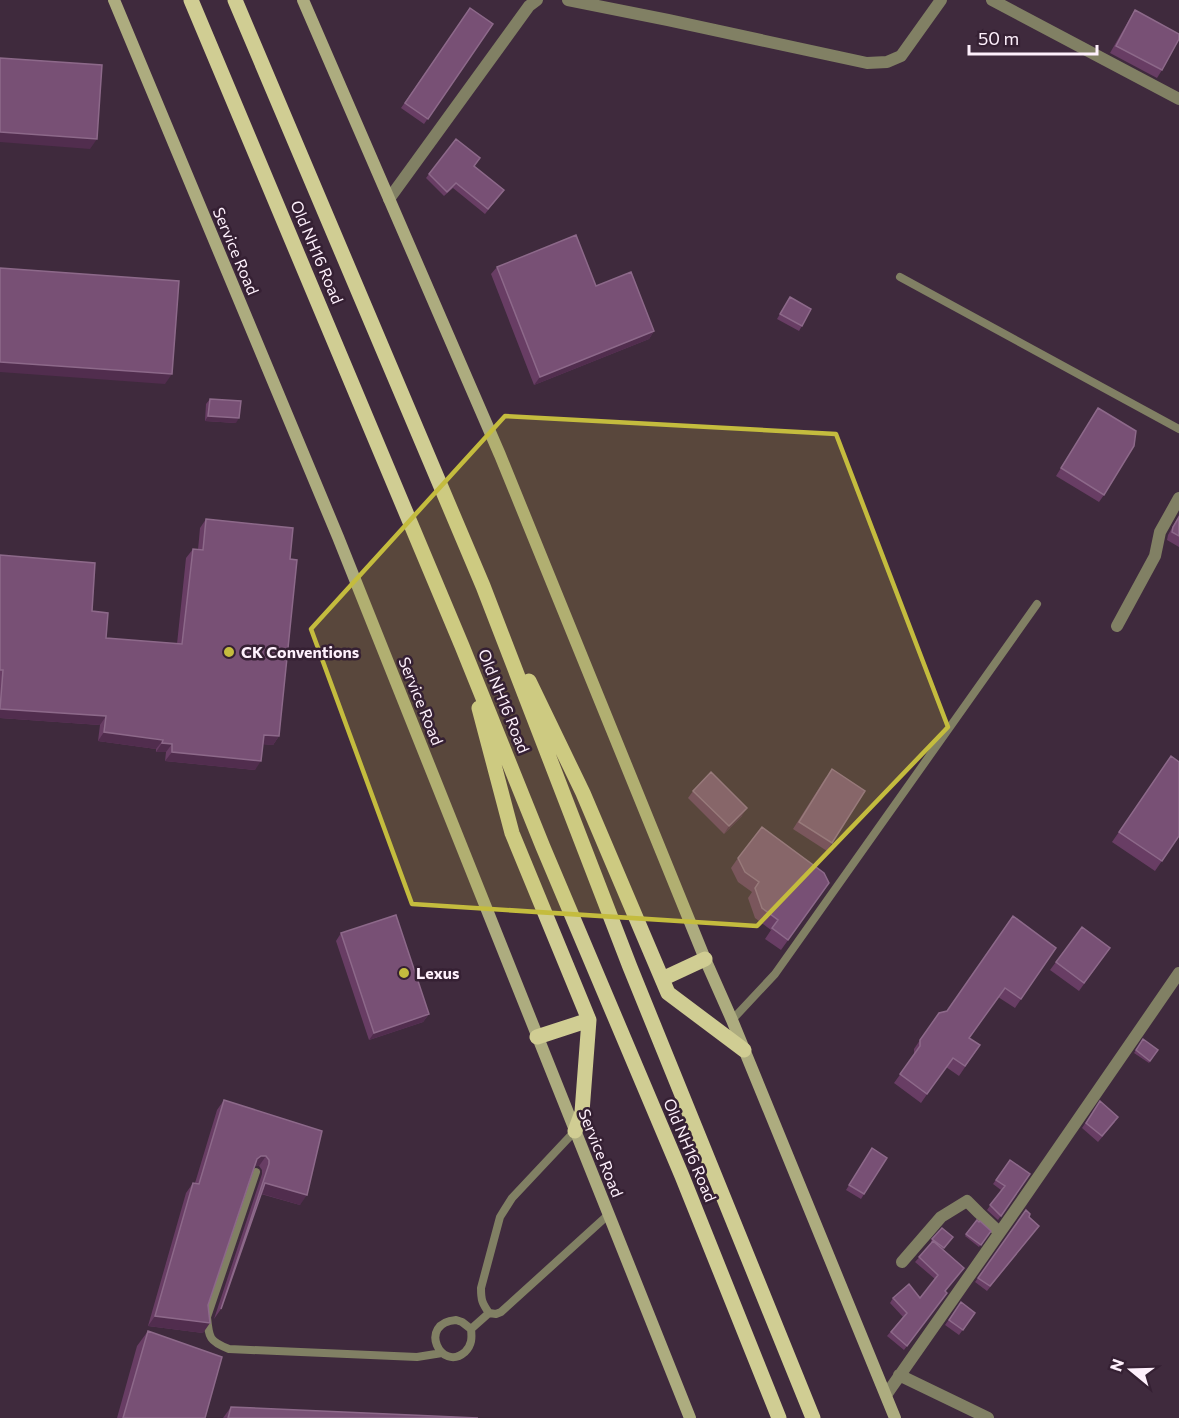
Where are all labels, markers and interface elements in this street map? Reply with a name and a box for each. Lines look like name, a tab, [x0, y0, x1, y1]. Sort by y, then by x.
scale bar	[969, 18, 1096, 56]
text: 50 m	[978, 27, 1019, 49]
street label: Old NH16 Road	[287, 197, 348, 306]
street label: Service Road	[209, 204, 263, 297]
place label: CK Conventions	[241, 642, 359, 661]
marker: CK Conventions	[222, 645, 236, 659]
street label: Old NH16 Road	[475, 646, 534, 756]
street label: Service Road	[395, 654, 448, 748]
place label: Lexus	[416, 963, 459, 982]
marker: Lexus	[397, 966, 411, 980]
street label: Old NH16 Road	[660, 1095, 721, 1204]
street label: Service Road	[575, 1106, 628, 1200]
north arrow	[1101, 1340, 1161, 1400]
text: N	[1105, 1356, 1127, 1374]

